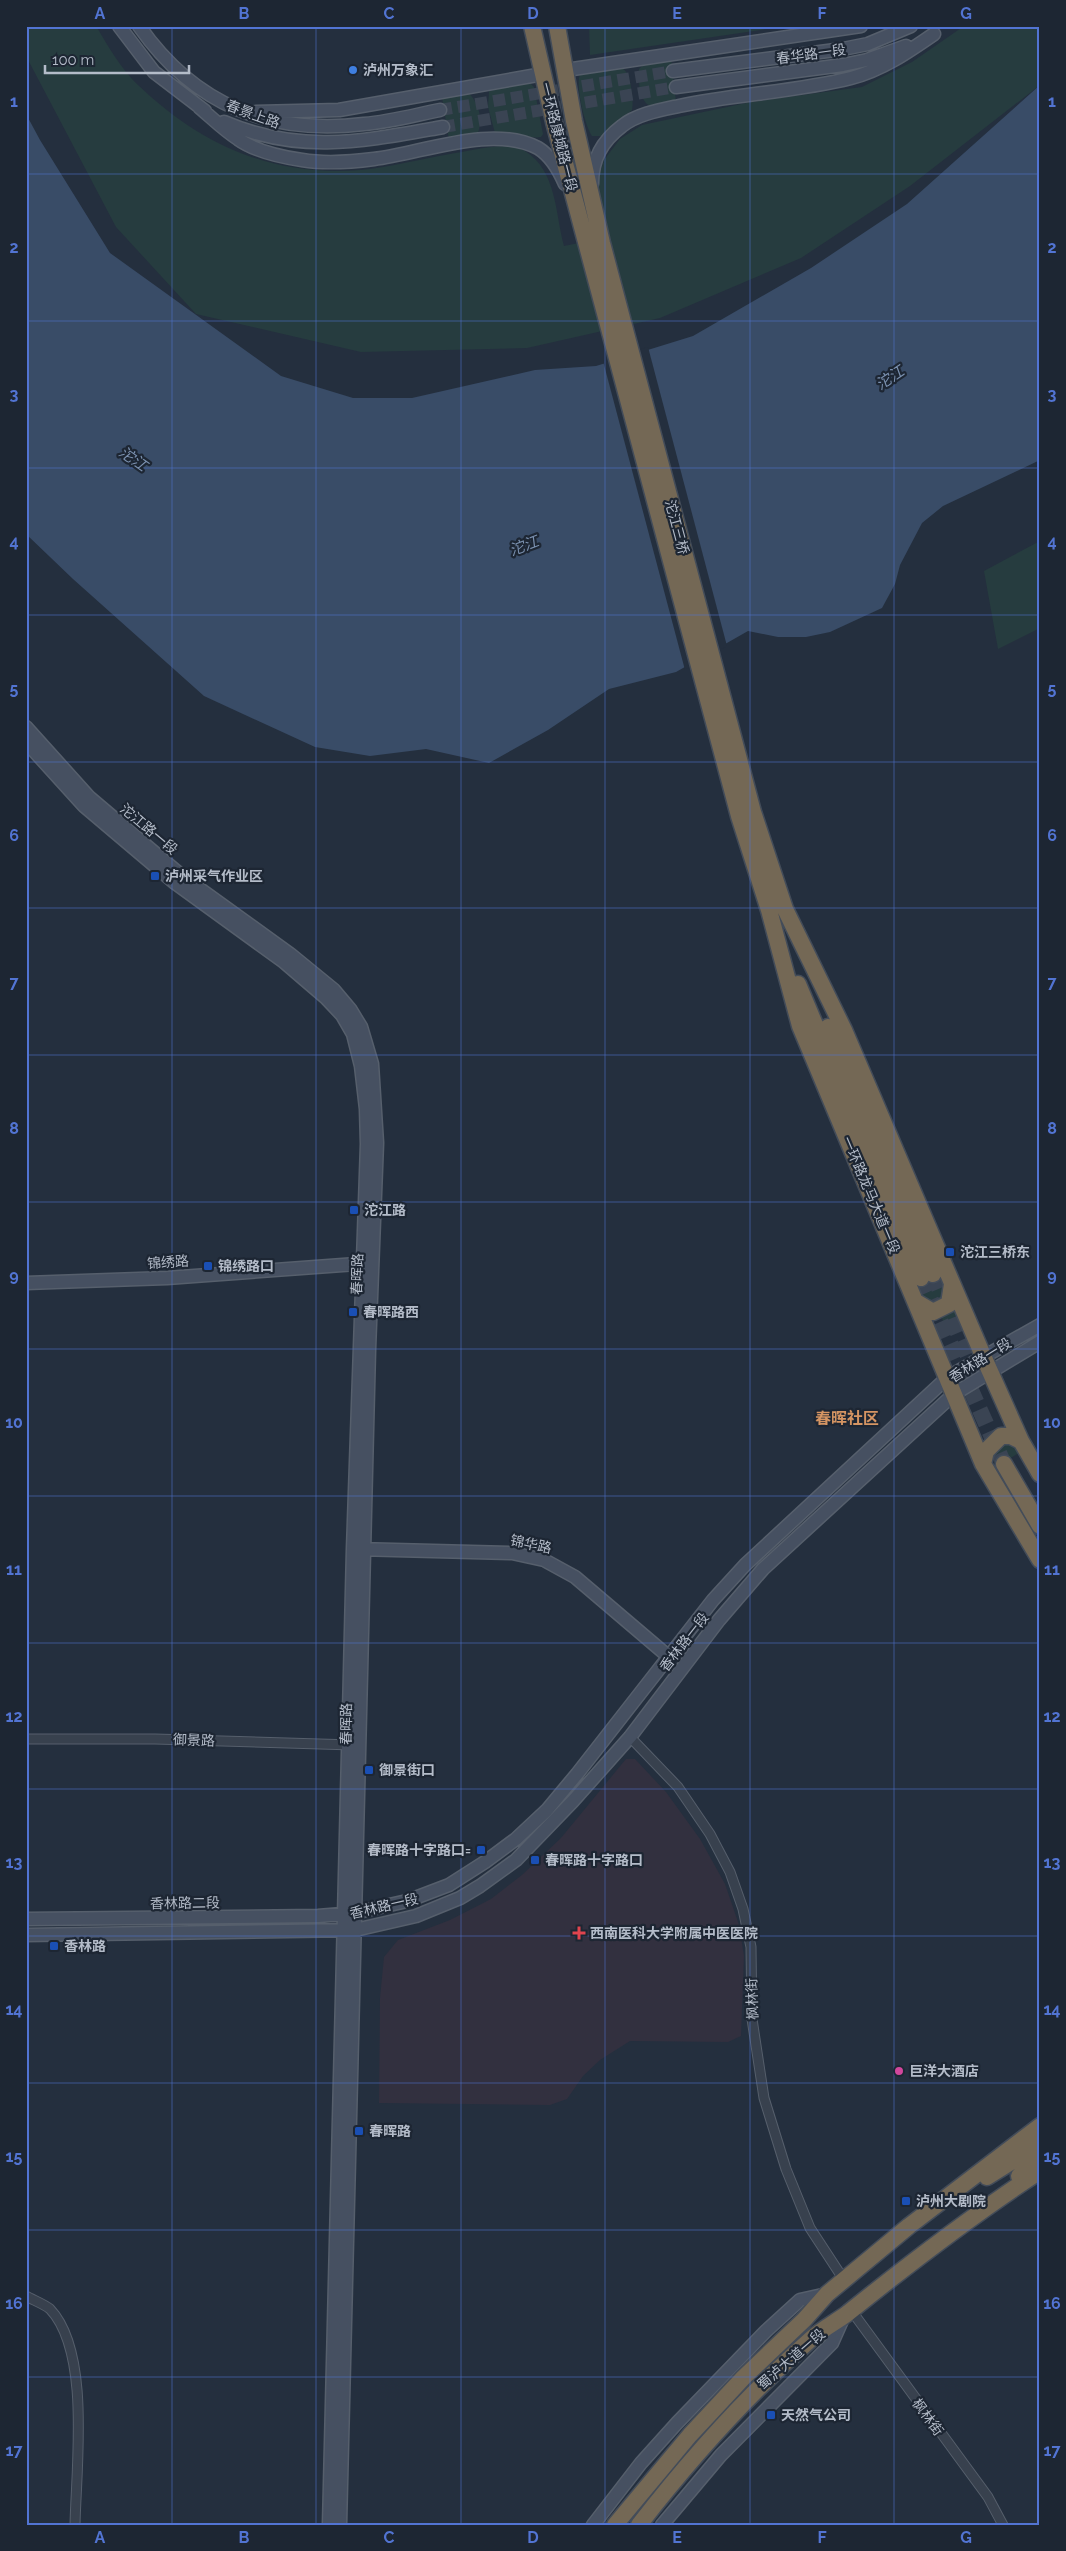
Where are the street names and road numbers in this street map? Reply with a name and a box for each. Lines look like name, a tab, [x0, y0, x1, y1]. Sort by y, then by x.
street label: 春华路一段	[775, 41, 847, 67]
street label: 一环路康城路一段	[538, 81, 580, 193]
street label: 春景上路	[224, 97, 282, 131]
street label: 沱江三桥	[662, 498, 692, 556]
street label: 沱江路一段	[117, 800, 181, 858]
street label: 一环路龙马大道一段	[839, 1134, 903, 1256]
street label: 锦绣路	[146, 1253, 190, 1271]
street label: 春晖路	[348, 1253, 366, 1295]
street label: 香林路一段	[946, 1335, 1014, 1385]
street label: 锦华路	[509, 1532, 553, 1556]
street label: 香林路一段	[656, 1609, 712, 1675]
street label: 春晖路	[338, 1703, 354, 1745]
street label: 御景路	[173, 1731, 215, 1749]
street label: 香林路一段	[348, 1890, 420, 1922]
street label: 香林路二段	[150, 1894, 220, 1912]
street label: 枫林街	[743, 1978, 761, 2020]
street label: 蜀泸大道一段	[754, 2325, 828, 2393]
street label: 枫林街	[909, 2395, 947, 2439]

